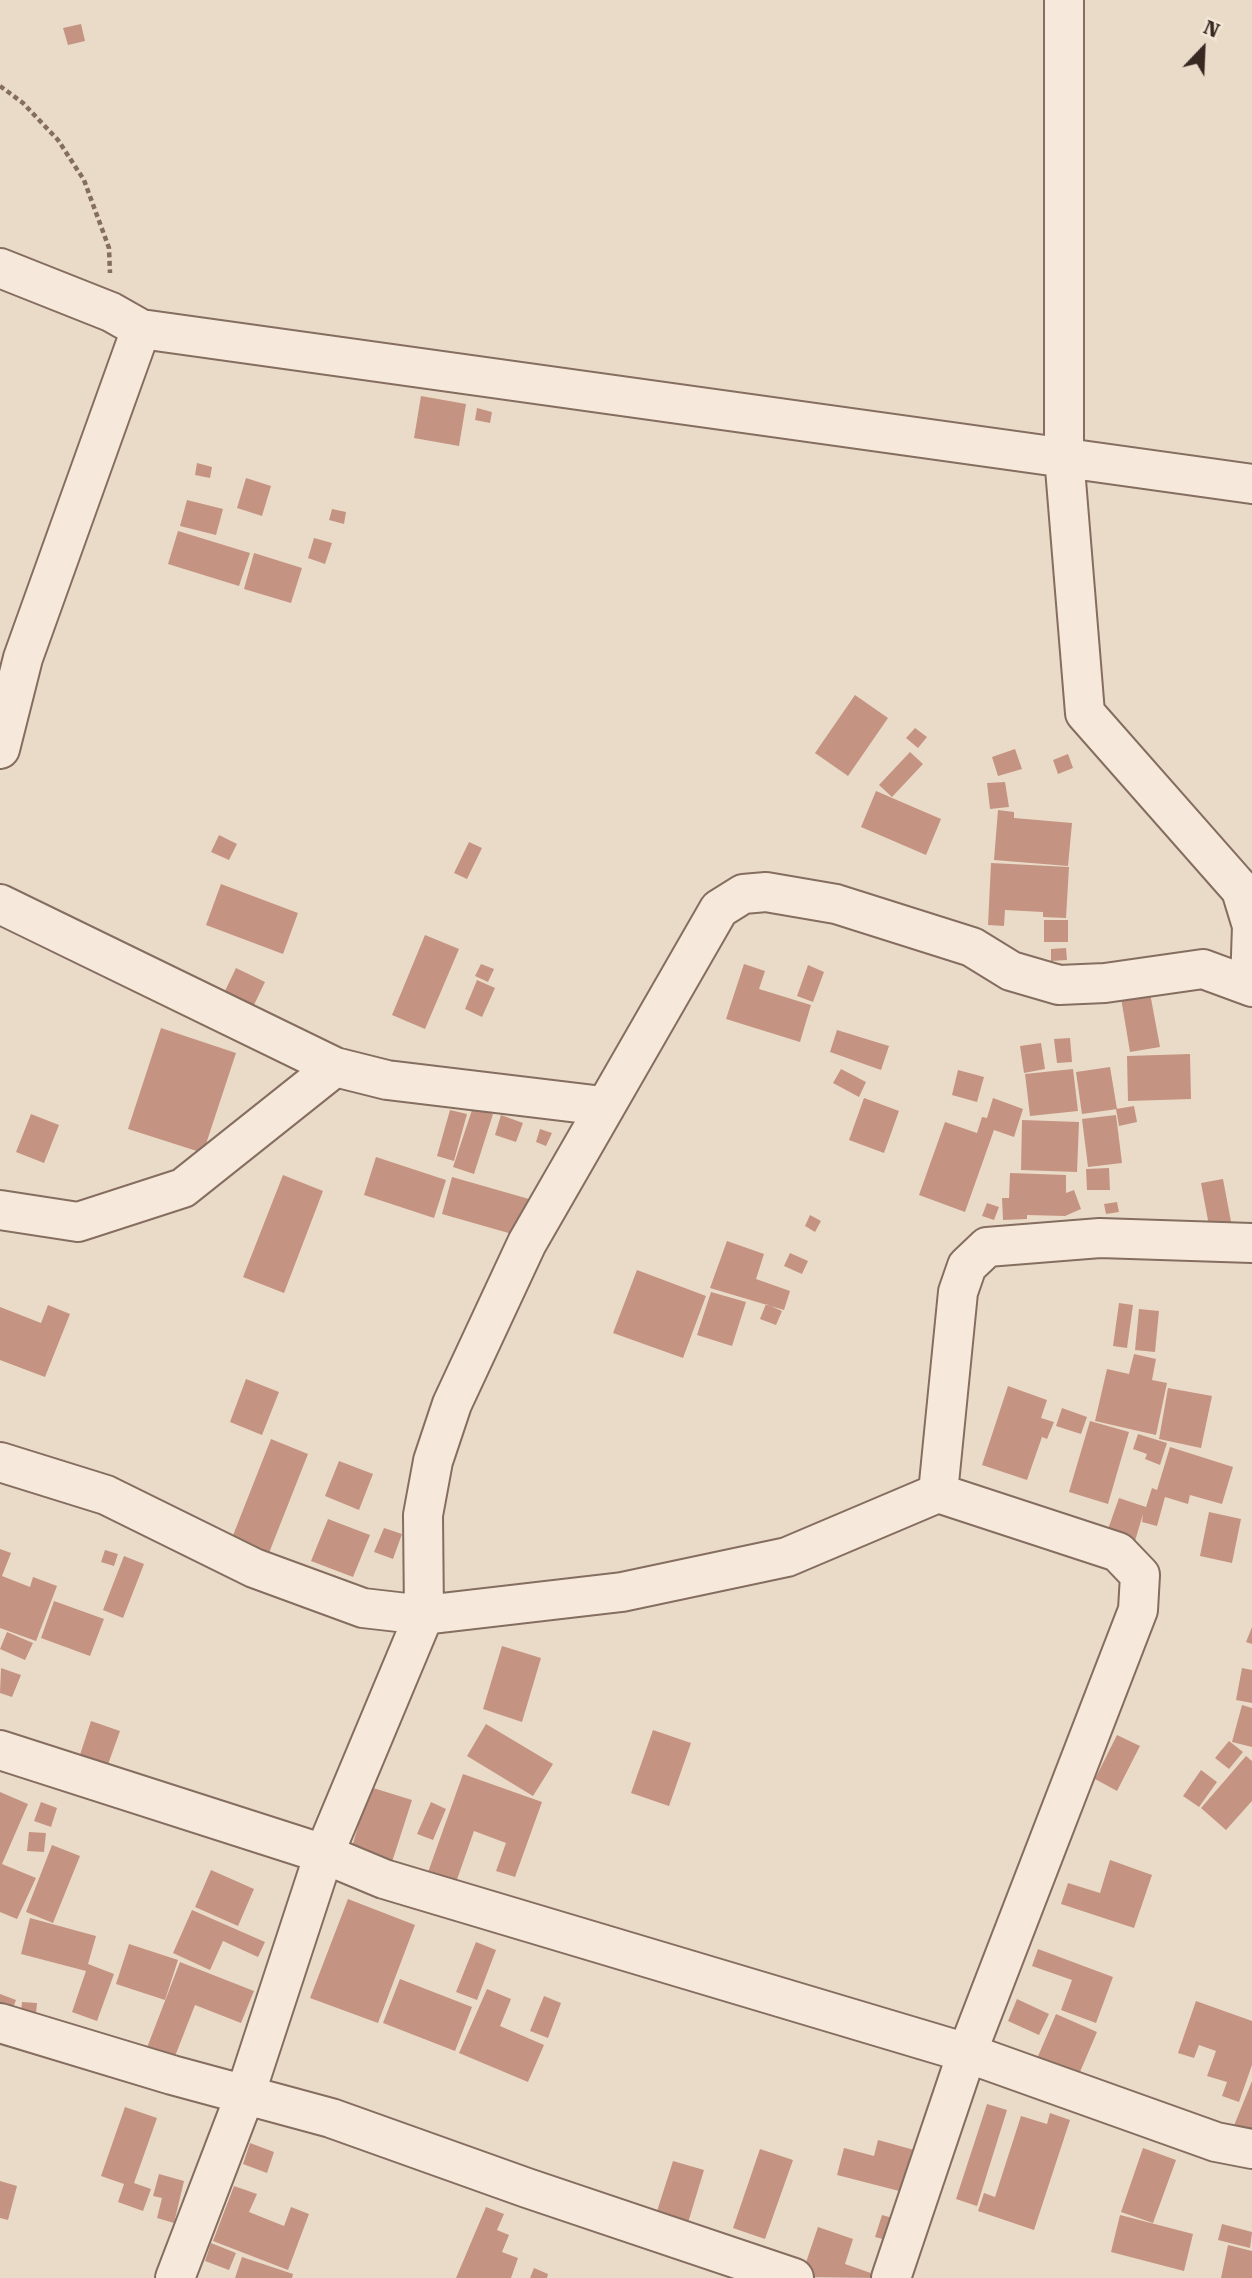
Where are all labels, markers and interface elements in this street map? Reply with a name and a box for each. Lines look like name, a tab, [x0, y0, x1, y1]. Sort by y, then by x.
north arrow	[1168, 14, 1238, 84]
text: N	[1200, 16, 1223, 43]

